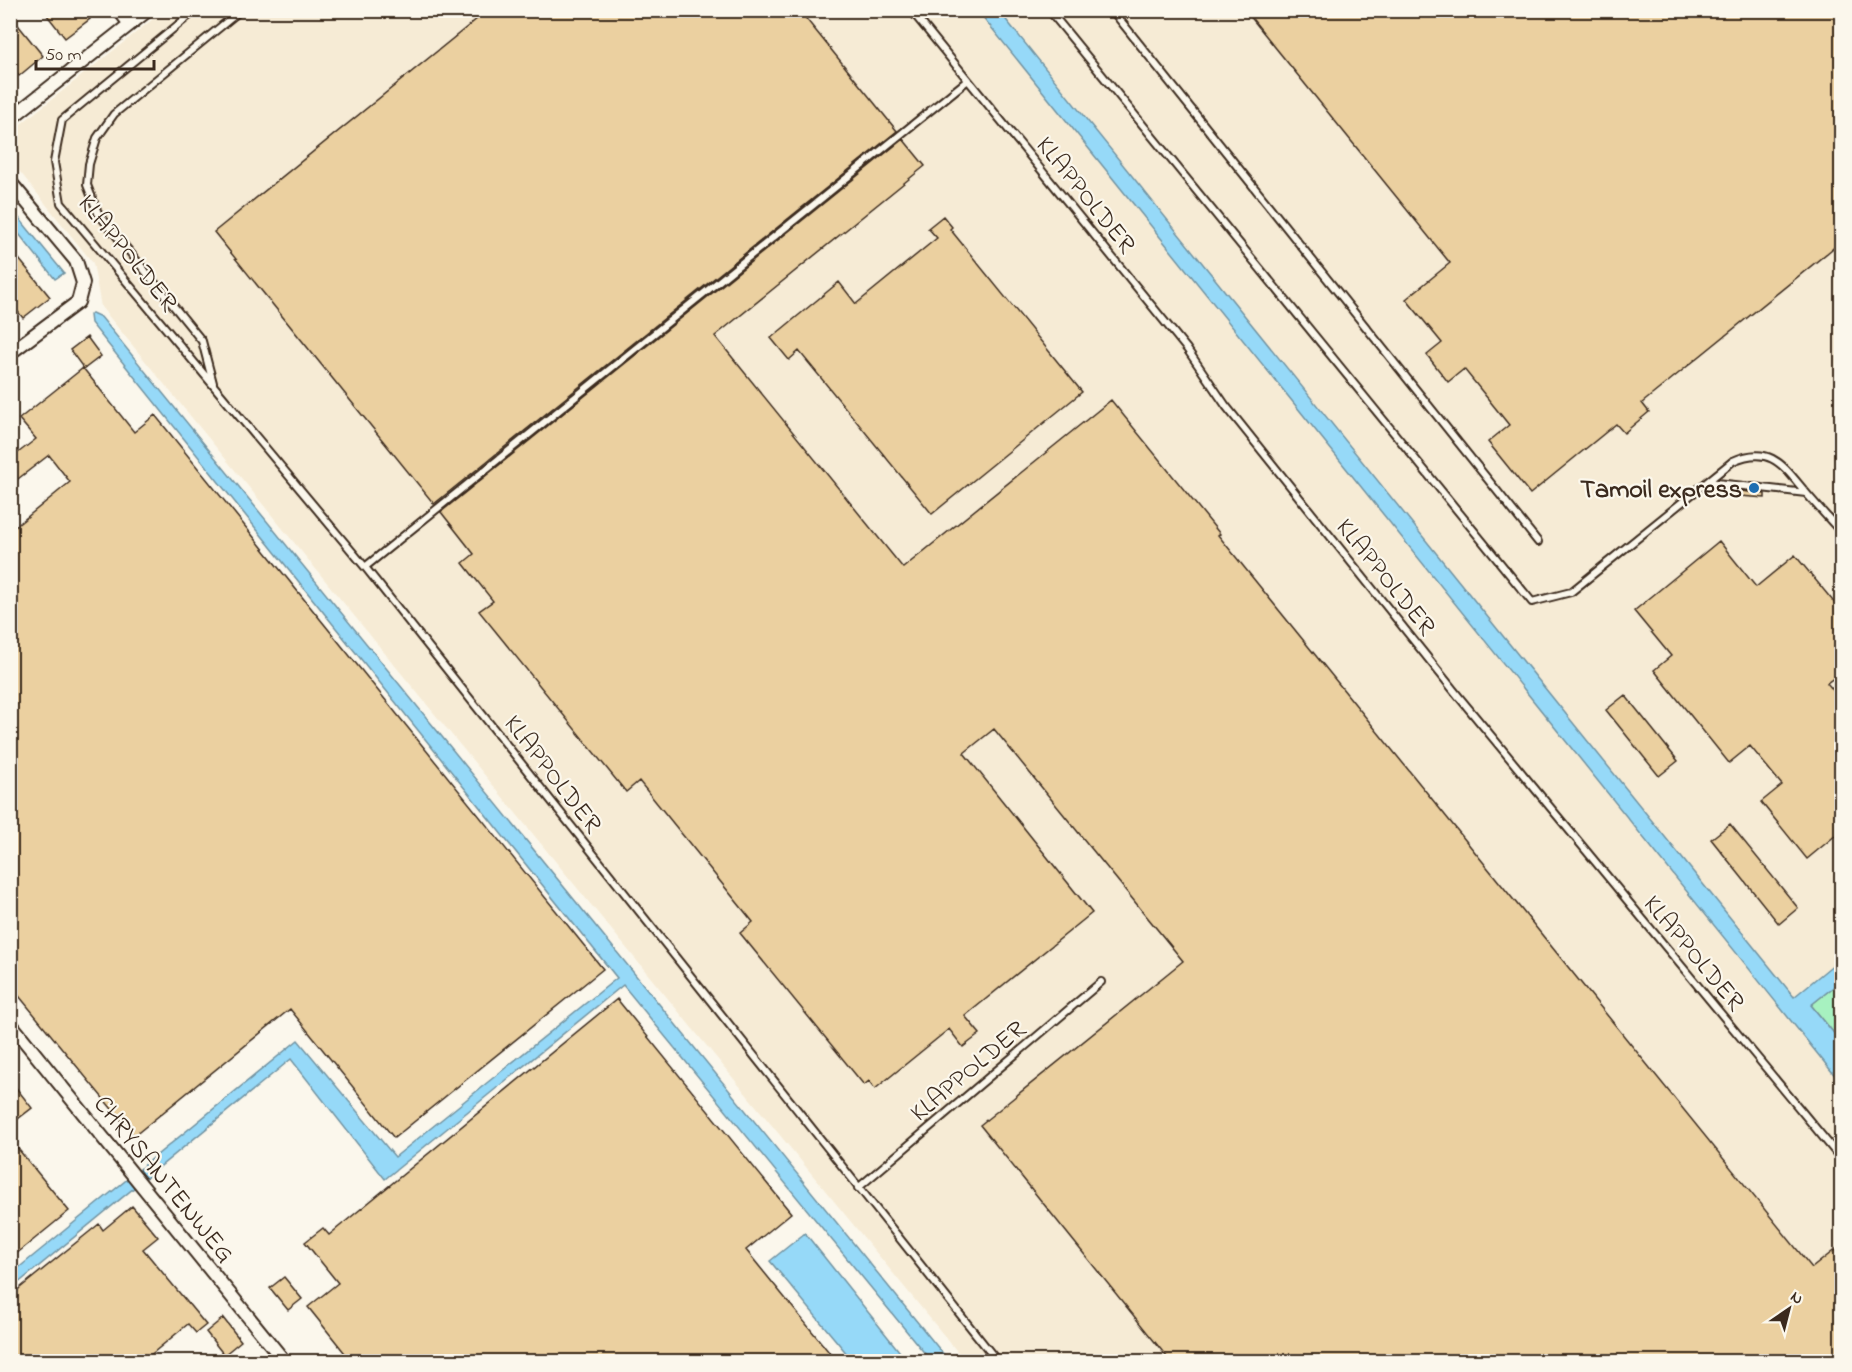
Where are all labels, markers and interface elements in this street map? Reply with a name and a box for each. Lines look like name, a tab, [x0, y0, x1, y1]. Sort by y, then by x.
scale bar	[36, 33, 154, 71]
text: 50 m	[45, 43, 82, 69]
street label: KLAPPOLDER	[1025, 129, 1144, 263]
street label: KLAPPOLDER	[67, 187, 186, 321]
place label: Tamoil express	[1580, 472, 1742, 510]
marker: Tamoil express	[1747, 481, 1761, 495]
street label: KLAPPOLDER	[1325, 511, 1444, 645]
street label: KLAPPOLDER	[493, 708, 610, 843]
street label: KLAPPOLDER	[1633, 888, 1753, 1021]
street label: KLAPPOLDER	[903, 1012, 1036, 1132]
street label: CHRYSANTENWEG	[83, 1088, 242, 1272]
north arrow	[1759, 1279, 1819, 1339]
text: N	[1785, 1285, 1808, 1311]

